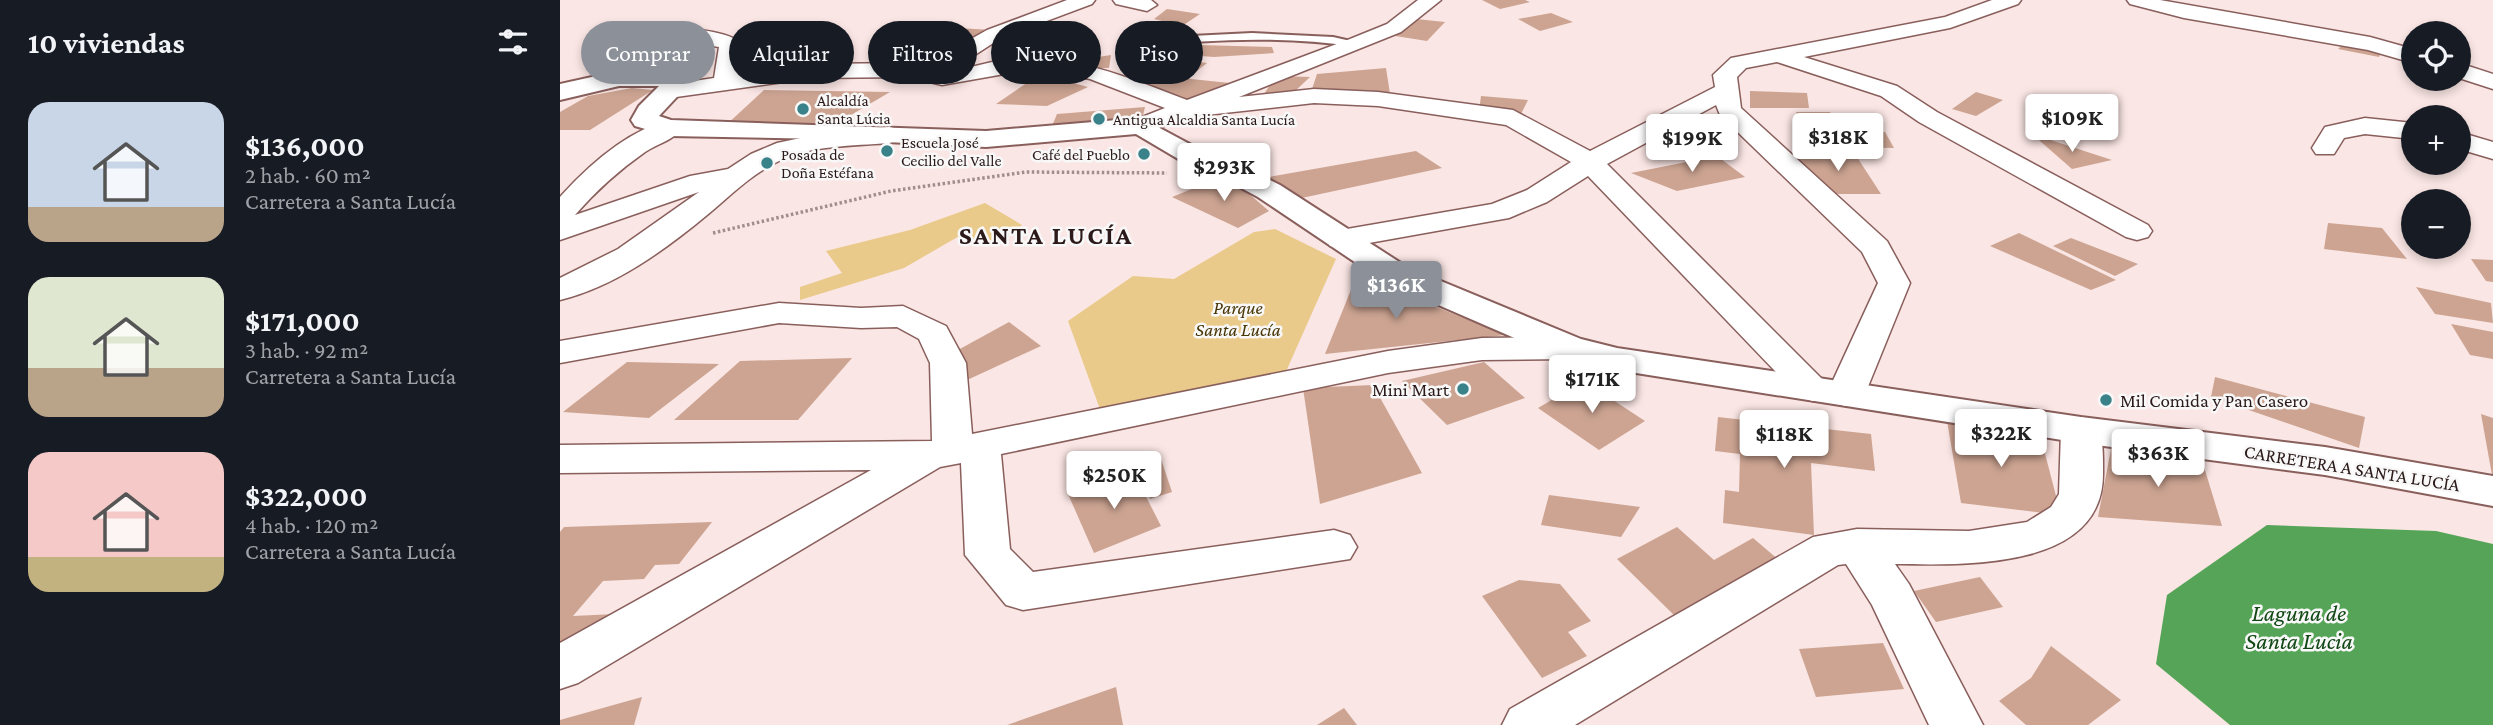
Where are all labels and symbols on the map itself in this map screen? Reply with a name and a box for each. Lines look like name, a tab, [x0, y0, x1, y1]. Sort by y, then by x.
place label: Alcaldía Santa Lúcia	[817, 92, 891, 127]
pin: $109K	[2023, 94, 2121, 154]
marker: Alcaldía Santa Lúcia	[795, 101, 811, 117]
marker: Antigua Alcaldia Santa Lucía	[1091, 111, 1107, 127]
place label: Antigua Alcaldia Santa Lucía	[1113, 111, 1296, 129]
pin: $199K	[1643, 114, 1741, 174]
pin: $318K	[1789, 114, 1887, 173]
place label: Escuela José Cecilio del Valle	[901, 134, 1001, 169]
marker: Escuela José Cecilio del Valle	[879, 143, 895, 159]
pin: $293K	[1175, 144, 1273, 203]
place label: Posada de Doña Estéfana	[781, 146, 875, 181]
place label: Café del Pueblo	[1032, 146, 1130, 163]
marker: Café del Pueblo	[1136, 146, 1152, 162]
marker: Posada de Doña Estéfana	[759, 155, 775, 171]
district label: SANTA LUCÍA	[959, 221, 1133, 250]
pin: $136K	[1347, 262, 1445, 321]
park label: Parque Santa Lucía	[1195, 297, 1281, 340]
pin: $171K	[1543, 356, 1641, 415]
place label: Mini Mart	[1372, 379, 1450, 400]
marker: Mini Mart	[1455, 381, 1471, 397]
place label: Mil Comida y Pan Casero	[2120, 390, 2308, 411]
marker: Mil Comida y Pan Casero	[2098, 392, 2114, 408]
pin: $118K	[1735, 410, 1833, 470]
pin: $322K	[1952, 410, 2050, 469]
pin: $363K	[2109, 430, 2207, 489]
street label: CARRETERA A SANTA LUCÍA	[2243, 441, 2462, 495]
pin: $250K	[1065, 452, 1163, 511]
water label: Laguna de Santa Lucia	[2245, 599, 2353, 654]

